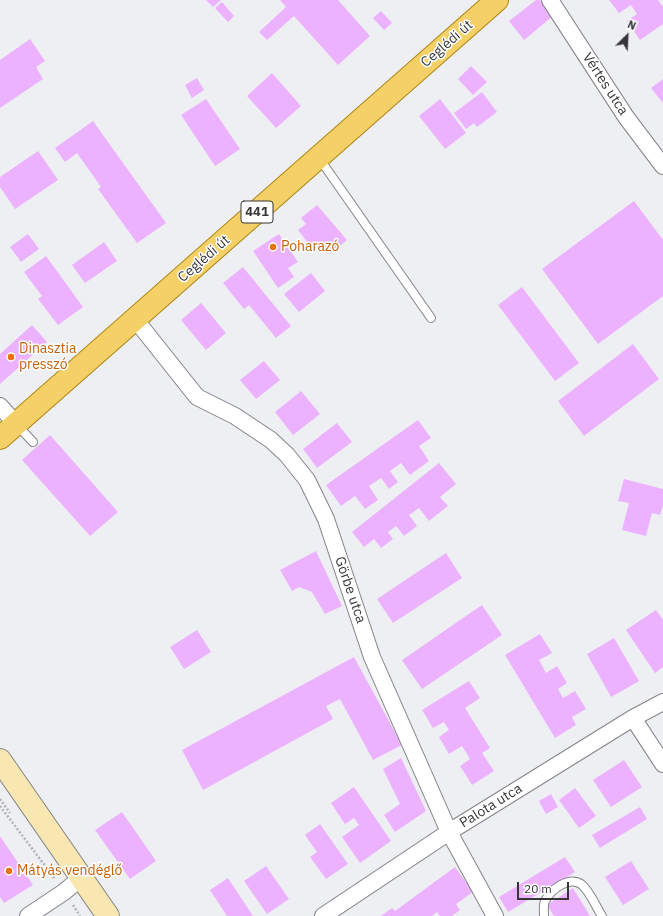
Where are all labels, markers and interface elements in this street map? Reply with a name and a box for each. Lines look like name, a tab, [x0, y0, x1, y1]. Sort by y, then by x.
north arrow	[607, 16, 647, 56]
street label: Ceglédi út	[418, 17, 476, 71]
text: N	[625, 17, 638, 33]
street label: Vértes utca	[579, 50, 631, 118]
road number: 441	[241, 201, 273, 223]
street label: Ceglédi út	[175, 232, 233, 286]
place label: Poharazó	[281, 239, 339, 255]
marker: Poharazó	[268, 242, 278, 252]
place label: Dinasztia presszó	[19, 341, 76, 374]
marker: Dinasztia presszó	[6, 352, 16, 362]
street label: Görbe utca	[331, 555, 369, 625]
street label: Palota utca	[457, 780, 525, 832]
place label: Mátyás vendéglő	[17, 863, 122, 879]
marker: Mátyás vendéglő	[4, 866, 14, 876]
scale bar	[519, 874, 571, 900]
text: 20 m	[524, 881, 552, 896]

